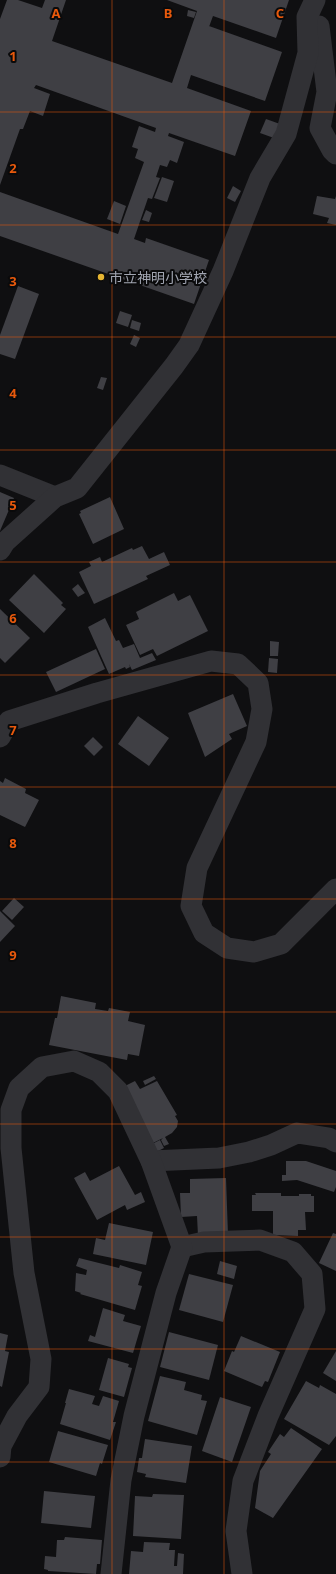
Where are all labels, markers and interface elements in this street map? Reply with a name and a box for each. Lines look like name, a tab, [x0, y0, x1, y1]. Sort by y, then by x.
text: A	[52, 4, 61, 22]
text: B	[164, 4, 172, 22]
text: C	[276, 4, 284, 22]
text: 1	[9, 47, 17, 65]
text: 2	[9, 159, 17, 177]
place label: 市立神明小学校	[109, 268, 207, 287]
text: 3	[9, 272, 17, 290]
marker: 市立神明小学校	[96, 272, 106, 282]
text: 4	[9, 384, 17, 402]
text: 5	[9, 496, 17, 514]
text: 6	[9, 609, 17, 627]
text: 7	[9, 721, 17, 739]
text: 8	[9, 834, 17, 852]
text: 9	[9, 946, 17, 964]

